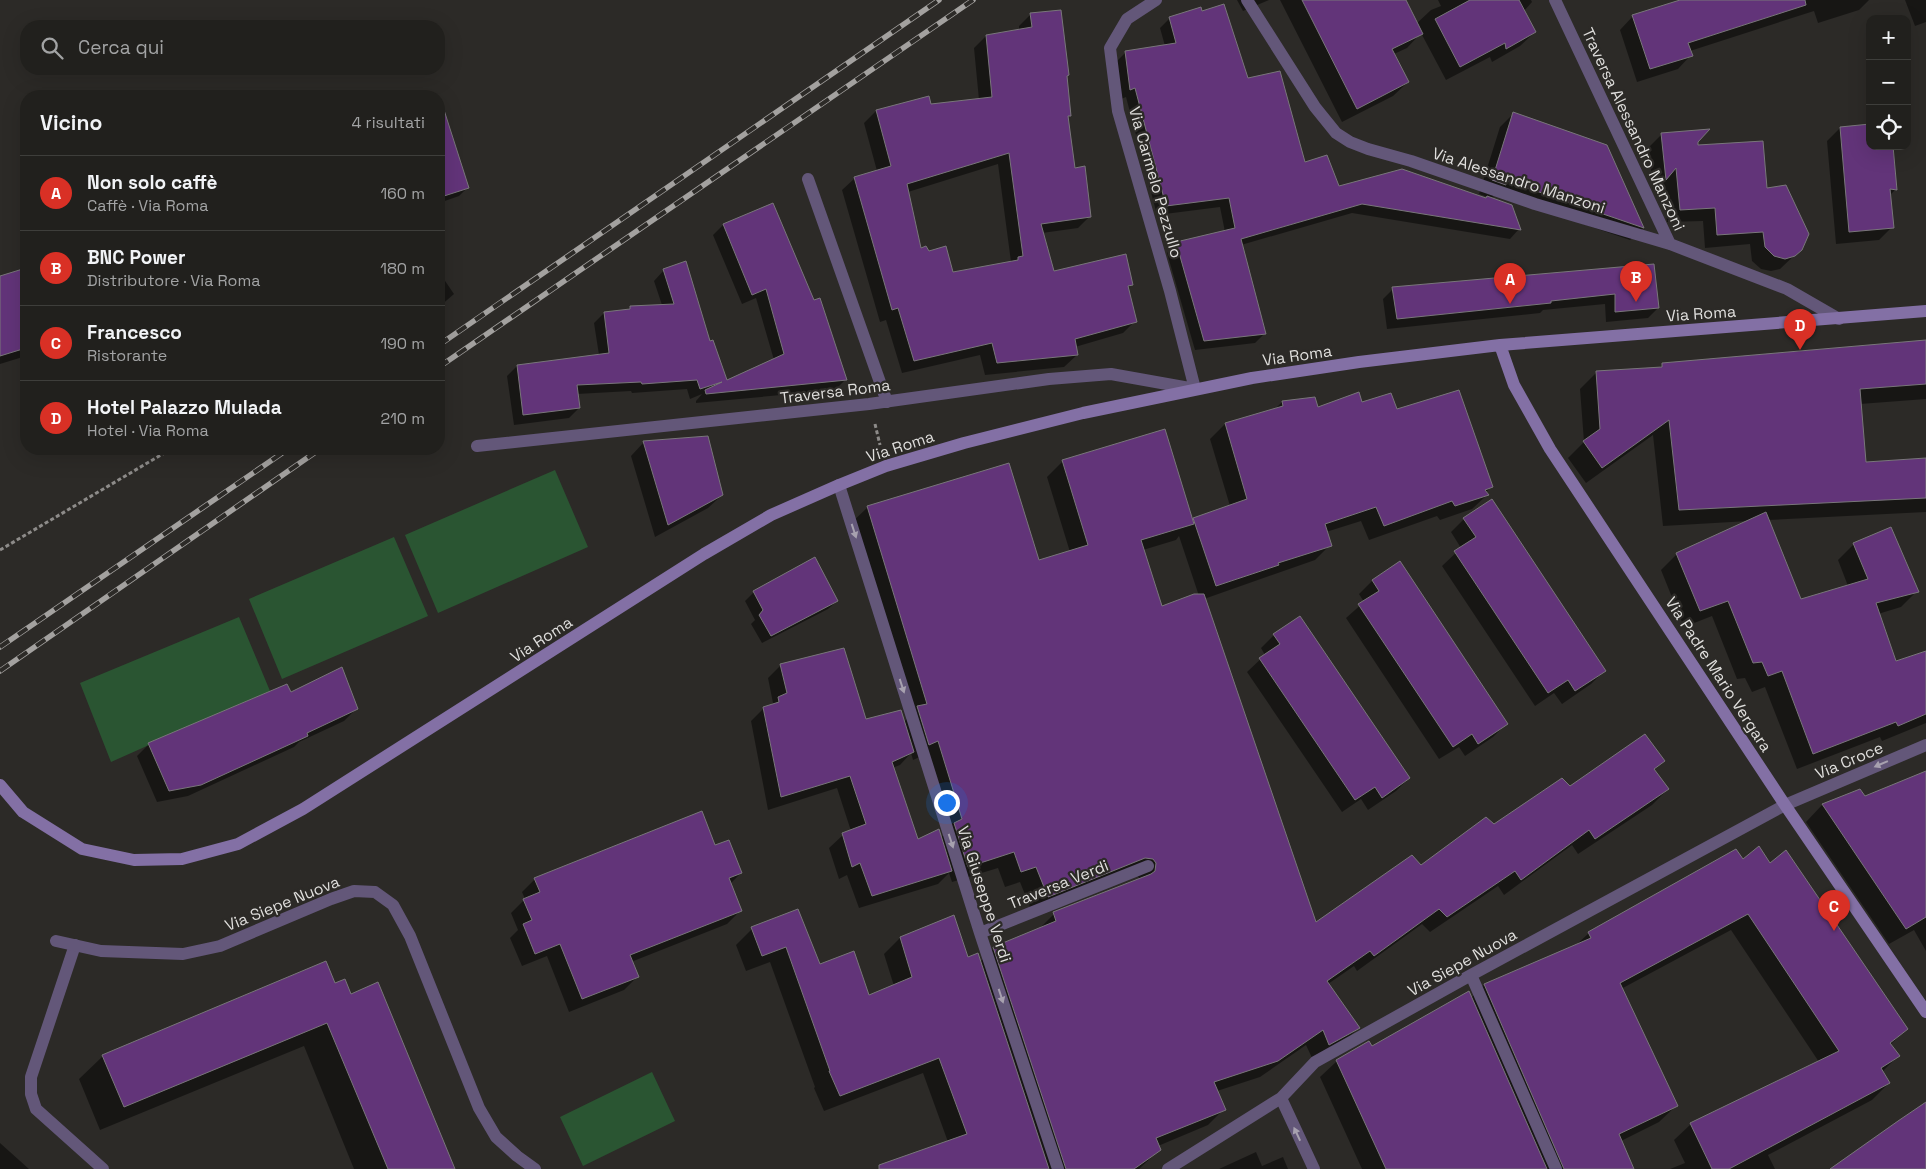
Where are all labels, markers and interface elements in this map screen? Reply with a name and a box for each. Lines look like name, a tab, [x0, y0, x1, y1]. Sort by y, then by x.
map controls	[1866, 15, 1911, 150]
button: +	[1866, 15, 1911, 60]
search box	[20, 20, 445, 75]
street label: Traversa Alessandro Manzoni	[1577, 24, 1690, 234]
icon: search	[38, 34, 66, 62]
text: Cerca qui	[78, 35, 164, 60]
button: −	[1866, 60, 1911, 105]
street label: Via Carmelo Pezzullo	[1124, 104, 1187, 260]
button: locate	[1866, 105, 1911, 150]
text: Vicino	[40, 109, 102, 136]
text: 4 risultati	[352, 112, 425, 133]
street label: Via Alessandro Manzoni	[1430, 143, 1608, 218]
text: Non solo caffè	[87, 170, 218, 195]
text: A	[51, 183, 61, 204]
text: 160 m	[380, 183, 425, 204]
text: Caffè · Via Roma	[87, 195, 208, 216]
text: BNC Power	[87, 245, 186, 270]
text: B	[51, 258, 61, 279]
text: 180 m	[380, 258, 425, 279]
pin: B	[1620, 261, 1652, 302]
pin: A	[1494, 263, 1526, 304]
text: Distributore · Via Roma	[87, 270, 260, 291]
street label: Via Roma	[1665, 301, 1737, 326]
pin: D	[1784, 309, 1816, 350]
text: Francesco	[87, 320, 182, 345]
text: C	[51, 333, 61, 354]
text: 190 m	[380, 333, 425, 354]
street label: Via Roma	[1261, 340, 1333, 371]
text: Ristorante	[87, 345, 167, 366]
street label: Traversa Roma	[779, 374, 891, 409]
text: Hotel Palazzo Mulada	[87, 395, 282, 420]
text: D	[51, 408, 61, 429]
text: 210 m	[381, 408, 425, 429]
text: Hotel · Via Roma	[87, 420, 209, 441]
street label: Via Roma	[864, 426, 937, 467]
one-way arrow	[850, 524, 858, 539]
street label: Via Padre Mario Vergara	[1661, 593, 1777, 756]
street label: Via Roma	[506, 612, 576, 667]
one-way arrow	[899, 679, 907, 694]
street label: Via Croce	[1812, 737, 1886, 784]
one-way arrow	[1874, 761, 1888, 769]
your location	[934, 790, 960, 816]
street label: Via Giuseppe Verdi	[953, 823, 1016, 965]
one-way arrow	[948, 834, 956, 849]
street label: Traversa Verdi	[1005, 855, 1112, 914]
street label: Via Siepe Nuova	[222, 871, 343, 936]
pin: C	[1818, 890, 1850, 931]
street label: Via Siepe Nuova	[1404, 924, 1521, 1001]
one-way arrow	[998, 988, 1005, 1003]
one-way arrow	[1293, 1127, 1301, 1141]

